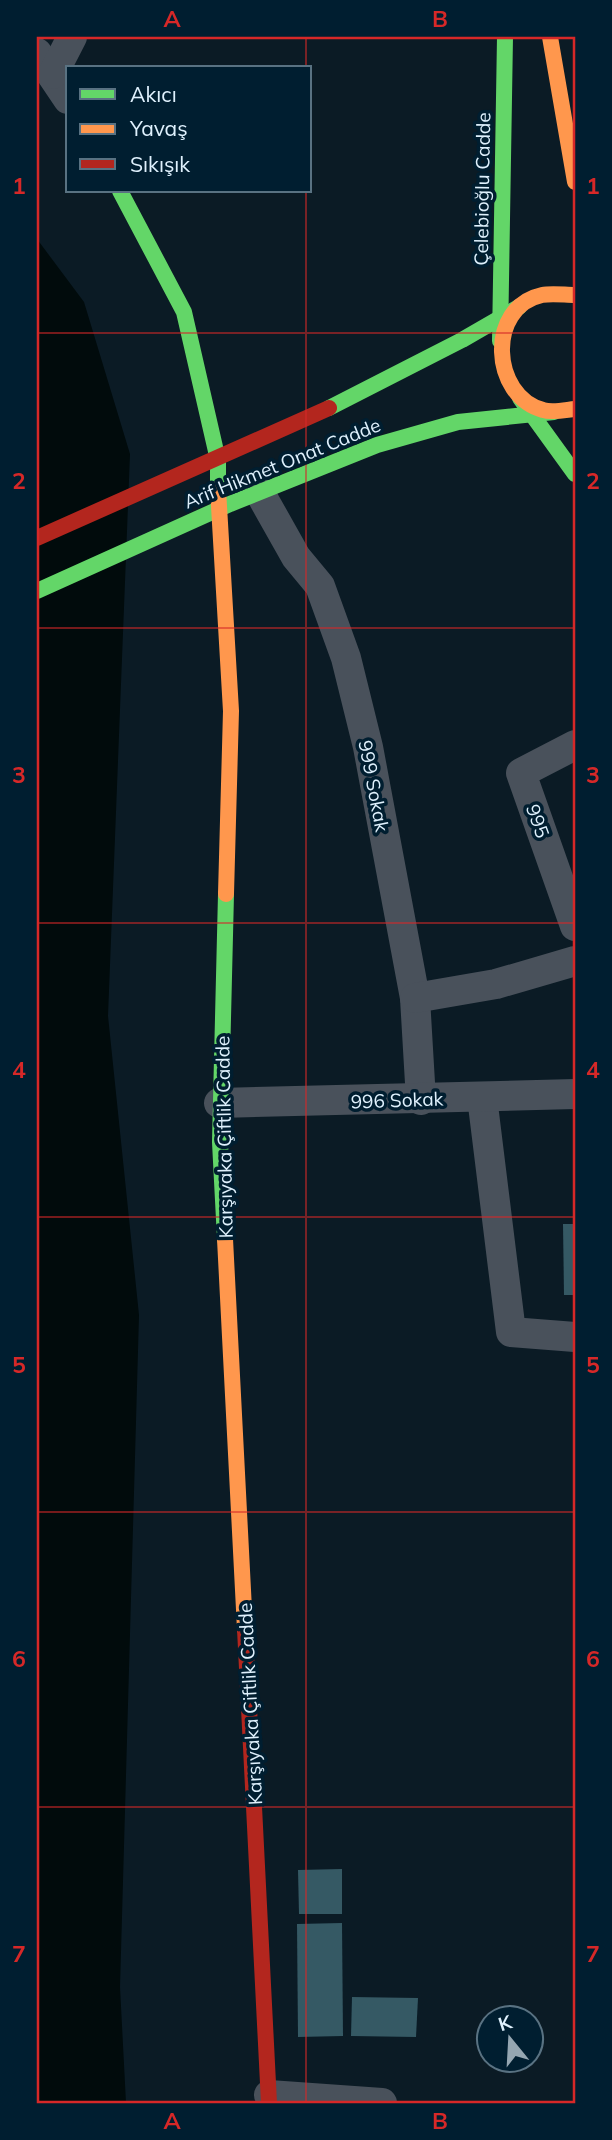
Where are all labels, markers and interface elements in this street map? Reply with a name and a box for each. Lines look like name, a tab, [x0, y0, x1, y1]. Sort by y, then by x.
text: A	[163, 4, 181, 33]
text: B	[432, 4, 448, 33]
legend	[66, 66, 312, 192]
text: Akıcı	[130, 81, 177, 107]
street label: Çelebioğlu Cadde	[469, 112, 495, 266]
text: Yavaş	[129, 115, 188, 141]
text: Sıkışık	[130, 151, 190, 177]
text: 1	[12, 171, 26, 200]
text: 1	[586, 171, 600, 200]
street label: Arif Hikmet Onat Cadde	[180, 412, 384, 514]
text: 2	[12, 466, 26, 495]
text: 2	[586, 466, 600, 495]
street label: 999 Sokak	[353, 738, 395, 834]
text: 3	[12, 760, 26, 789]
text: 3	[586, 760, 600, 789]
street label: 995	[521, 801, 555, 841]
street label: Karşıyaka Çiftlik Cadde	[210, 1035, 238, 1239]
text: 4	[12, 1055, 26, 1084]
text: 4	[586, 1055, 600, 1084]
street label: 996 Sokak	[350, 1086, 444, 1114]
text: 5	[12, 1350, 26, 1379]
text: 5	[586, 1350, 600, 1379]
street label: Karşıyaka Çiftlik Cadde	[233, 1602, 267, 1806]
text: 6	[12, 1644, 26, 1673]
text: 6	[586, 1644, 600, 1673]
text: 7	[12, 1939, 26, 1968]
text: 7	[586, 1939, 600, 1968]
north arrow	[476, 2004, 546, 2074]
text: K	[495, 2009, 516, 2036]
text: A	[163, 2106, 181, 2135]
text: B	[432, 2106, 448, 2135]

